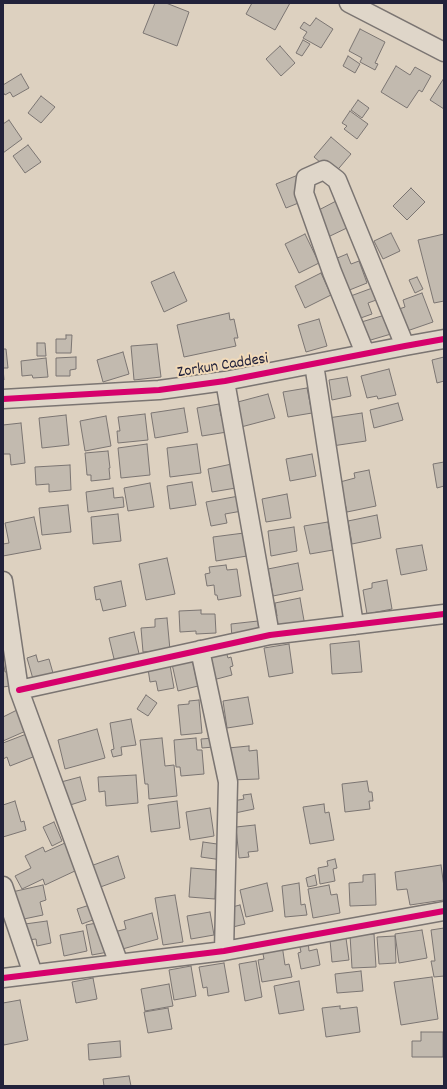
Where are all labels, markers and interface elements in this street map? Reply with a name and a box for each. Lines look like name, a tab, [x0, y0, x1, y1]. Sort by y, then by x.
street label: Zorkun Caddesi	[176, 350, 270, 384]

